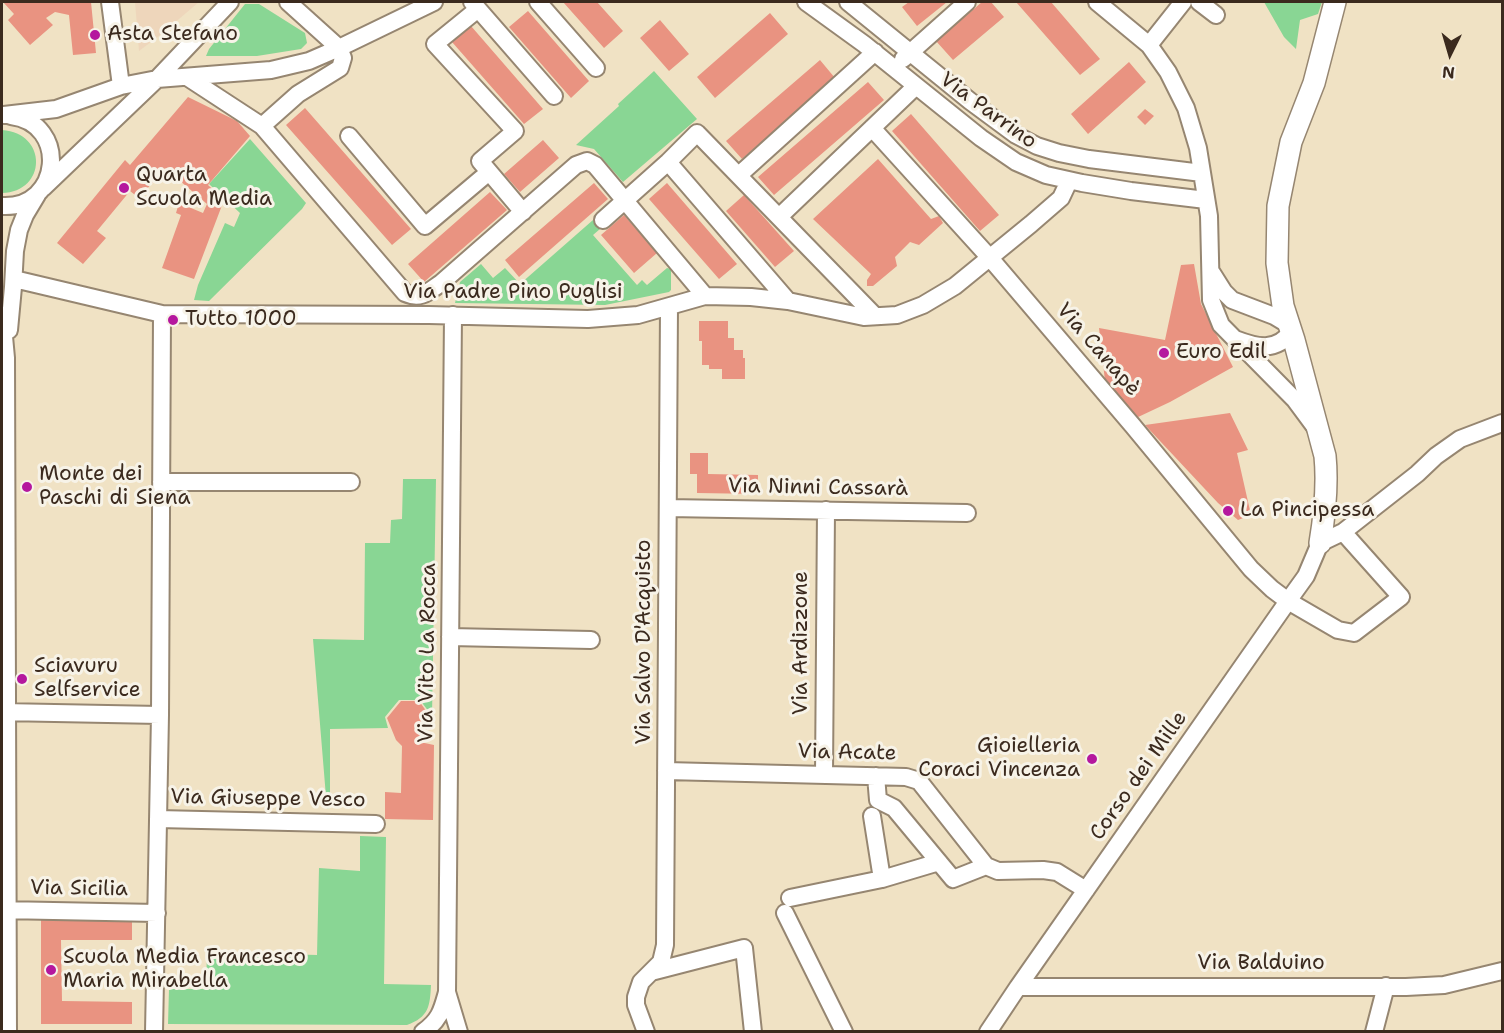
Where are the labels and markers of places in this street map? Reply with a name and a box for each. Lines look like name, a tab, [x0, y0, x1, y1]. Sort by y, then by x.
place label: Asta Stefano	[107, 22, 238, 48]
marker: Asta Stefano	[88, 28, 102, 42]
place label: Quarta Scuola Media	[136, 163, 272, 213]
marker: Quarta Scuola Media	[117, 181, 131, 195]
place label: Tutto 1000	[185, 307, 297, 333]
marker: Tutto 1000	[166, 313, 180, 327]
place label: Euro Edil	[1176, 340, 1267, 366]
marker: Euro Edil	[1157, 346, 1171, 360]
place label: Monte dei Paschi di Siena	[39, 462, 191, 512]
marker: Monte dei Paschi di Siena	[20, 480, 34, 494]
place label: La Pincipessa	[1240, 498, 1374, 524]
marker: La Pincipessa	[1221, 504, 1235, 518]
place label: Sciavuru Selfservice	[34, 654, 141, 704]
marker: Sciavuru Selfservice	[15, 672, 29, 686]
place label: Gioielleria Coraci Vincenza	[918, 734, 1080, 784]
marker: Gioielleria Coraci Vincenza	[1085, 752, 1099, 766]
place label: Scuola Media Francesco Maria Mirabella	[63, 945, 306, 995]
marker: Scuola Media Francesco Maria Mirabella	[44, 963, 58, 977]

